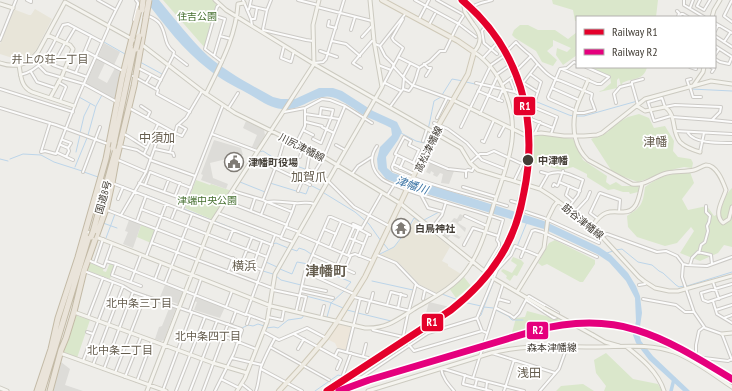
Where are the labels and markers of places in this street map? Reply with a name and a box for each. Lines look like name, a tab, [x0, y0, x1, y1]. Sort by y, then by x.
public building icon: 津幡町役場	[223, 151, 245, 173]
marker: 中津幡	[521, 153, 535, 167]
place label: 中津幡	[538, 154, 568, 167]
place label: 津幡町役場	[248, 156, 298, 169]
temple icon: 白鳥神社	[390, 217, 412, 239]
place label: 白鳥神社	[415, 222, 456, 235]

